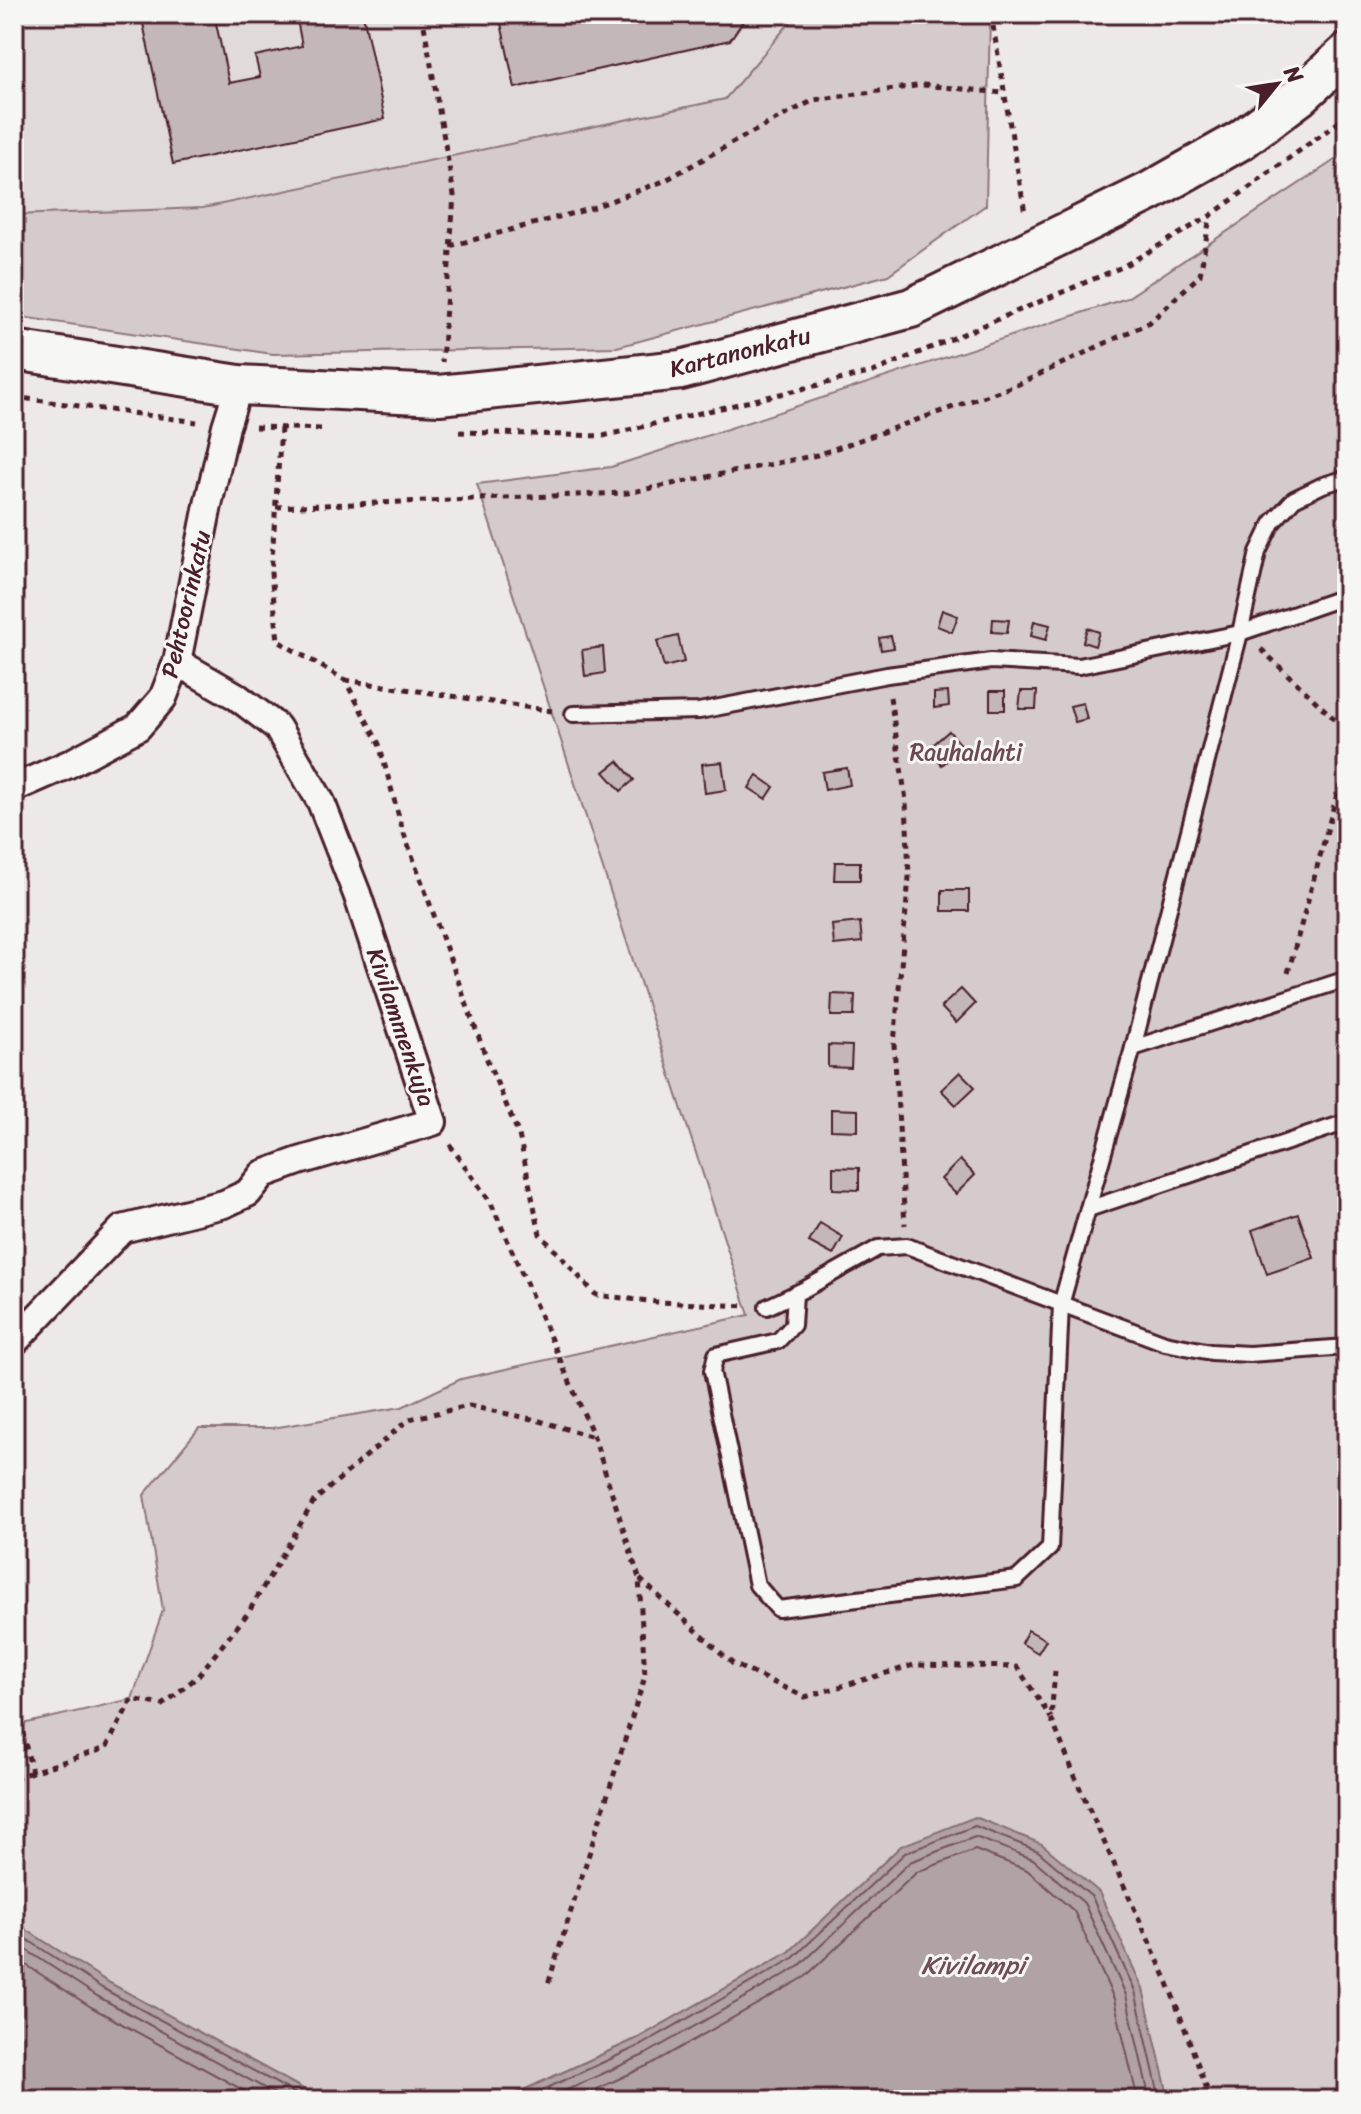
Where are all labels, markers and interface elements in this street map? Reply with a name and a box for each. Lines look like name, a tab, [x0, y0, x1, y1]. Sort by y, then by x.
north arrow	[1237, 44, 1317, 124]
text: N	[1273, 57, 1315, 91]
street label: Kartanonkatu	[665, 314, 815, 390]
street label: Pehtoorinkatu	[149, 526, 223, 682]
park label: Rauhalahti	[910, 731, 1024, 773]
street label: Kivilammenkuja	[354, 942, 448, 1112]
water label: Kivilampi	[921, 1942, 1030, 1988]

